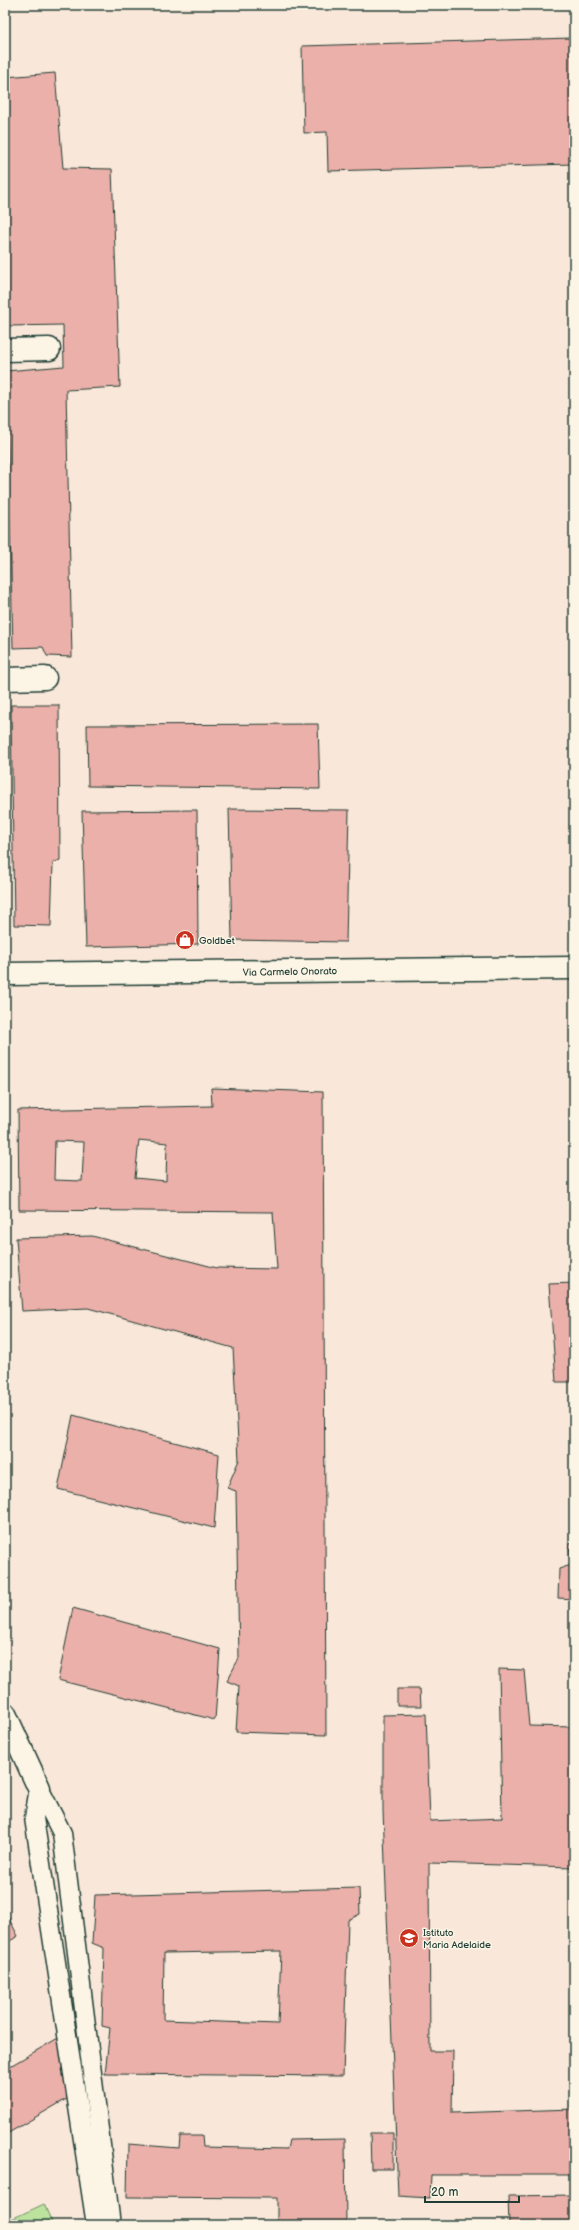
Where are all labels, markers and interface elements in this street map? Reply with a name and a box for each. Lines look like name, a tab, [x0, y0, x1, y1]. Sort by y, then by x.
shop icon: Goldbet	[174, 929, 196, 951]
place label: Goldbet	[199, 935, 235, 947]
street label: Via Carmelo Onorato	[243, 965, 338, 979]
school or university icon: Istituto Maria Adelaide	[398, 1927, 420, 1949]
place label: Istituto Maria Adelaide	[423, 1927, 491, 1951]
scale bar	[425, 2178, 519, 2204]
text: 20 m	[431, 2185, 458, 2200]

